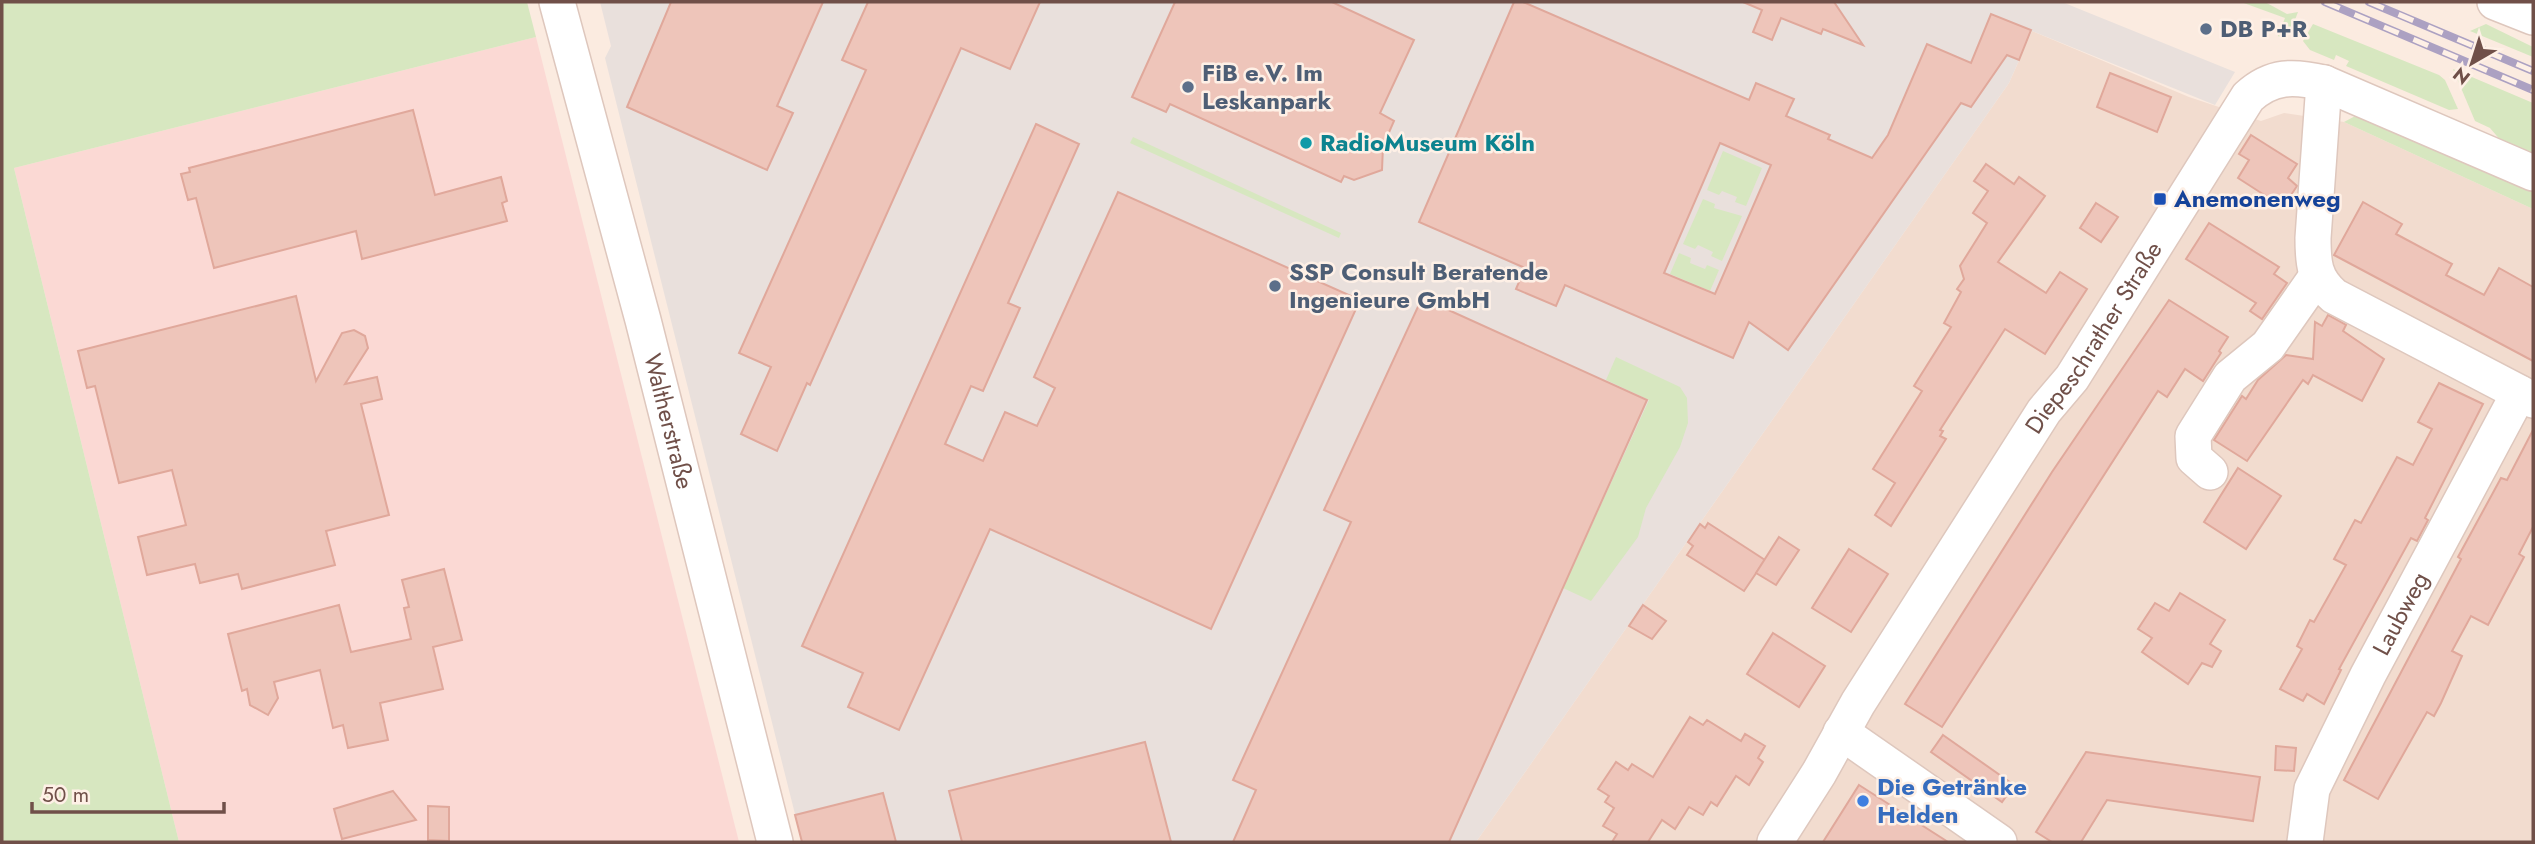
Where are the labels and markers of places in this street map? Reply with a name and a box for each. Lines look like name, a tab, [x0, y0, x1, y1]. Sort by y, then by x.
place label: DB P+R	[2220, 11, 2308, 46]
marker: DB P+R	[2198, 21, 2214, 37]
place label: FiB e.V. Im Leskanpark	[1202, 55, 1332, 118]
marker: FiB e.V. Im Leskanpark	[1180, 79, 1196, 95]
place label: RadioMuseum Köln	[1320, 125, 1535, 160]
marker: RadioMuseum Köln	[1298, 135, 1314, 151]
place label: Anemonenweg	[2173, 181, 2341, 216]
marker: Anemonenweg	[2152, 191, 2168, 207]
place label: SSP Consult Beratende Ingenieure GmbH	[1289, 254, 1548, 317]
marker: SSP Consult Beratende Ingenieure GmbH	[1267, 278, 1283, 294]
place label: Die Getränke Helden	[1877, 769, 2027, 832]
marker: Die Getränke Helden	[1855, 793, 1871, 809]

